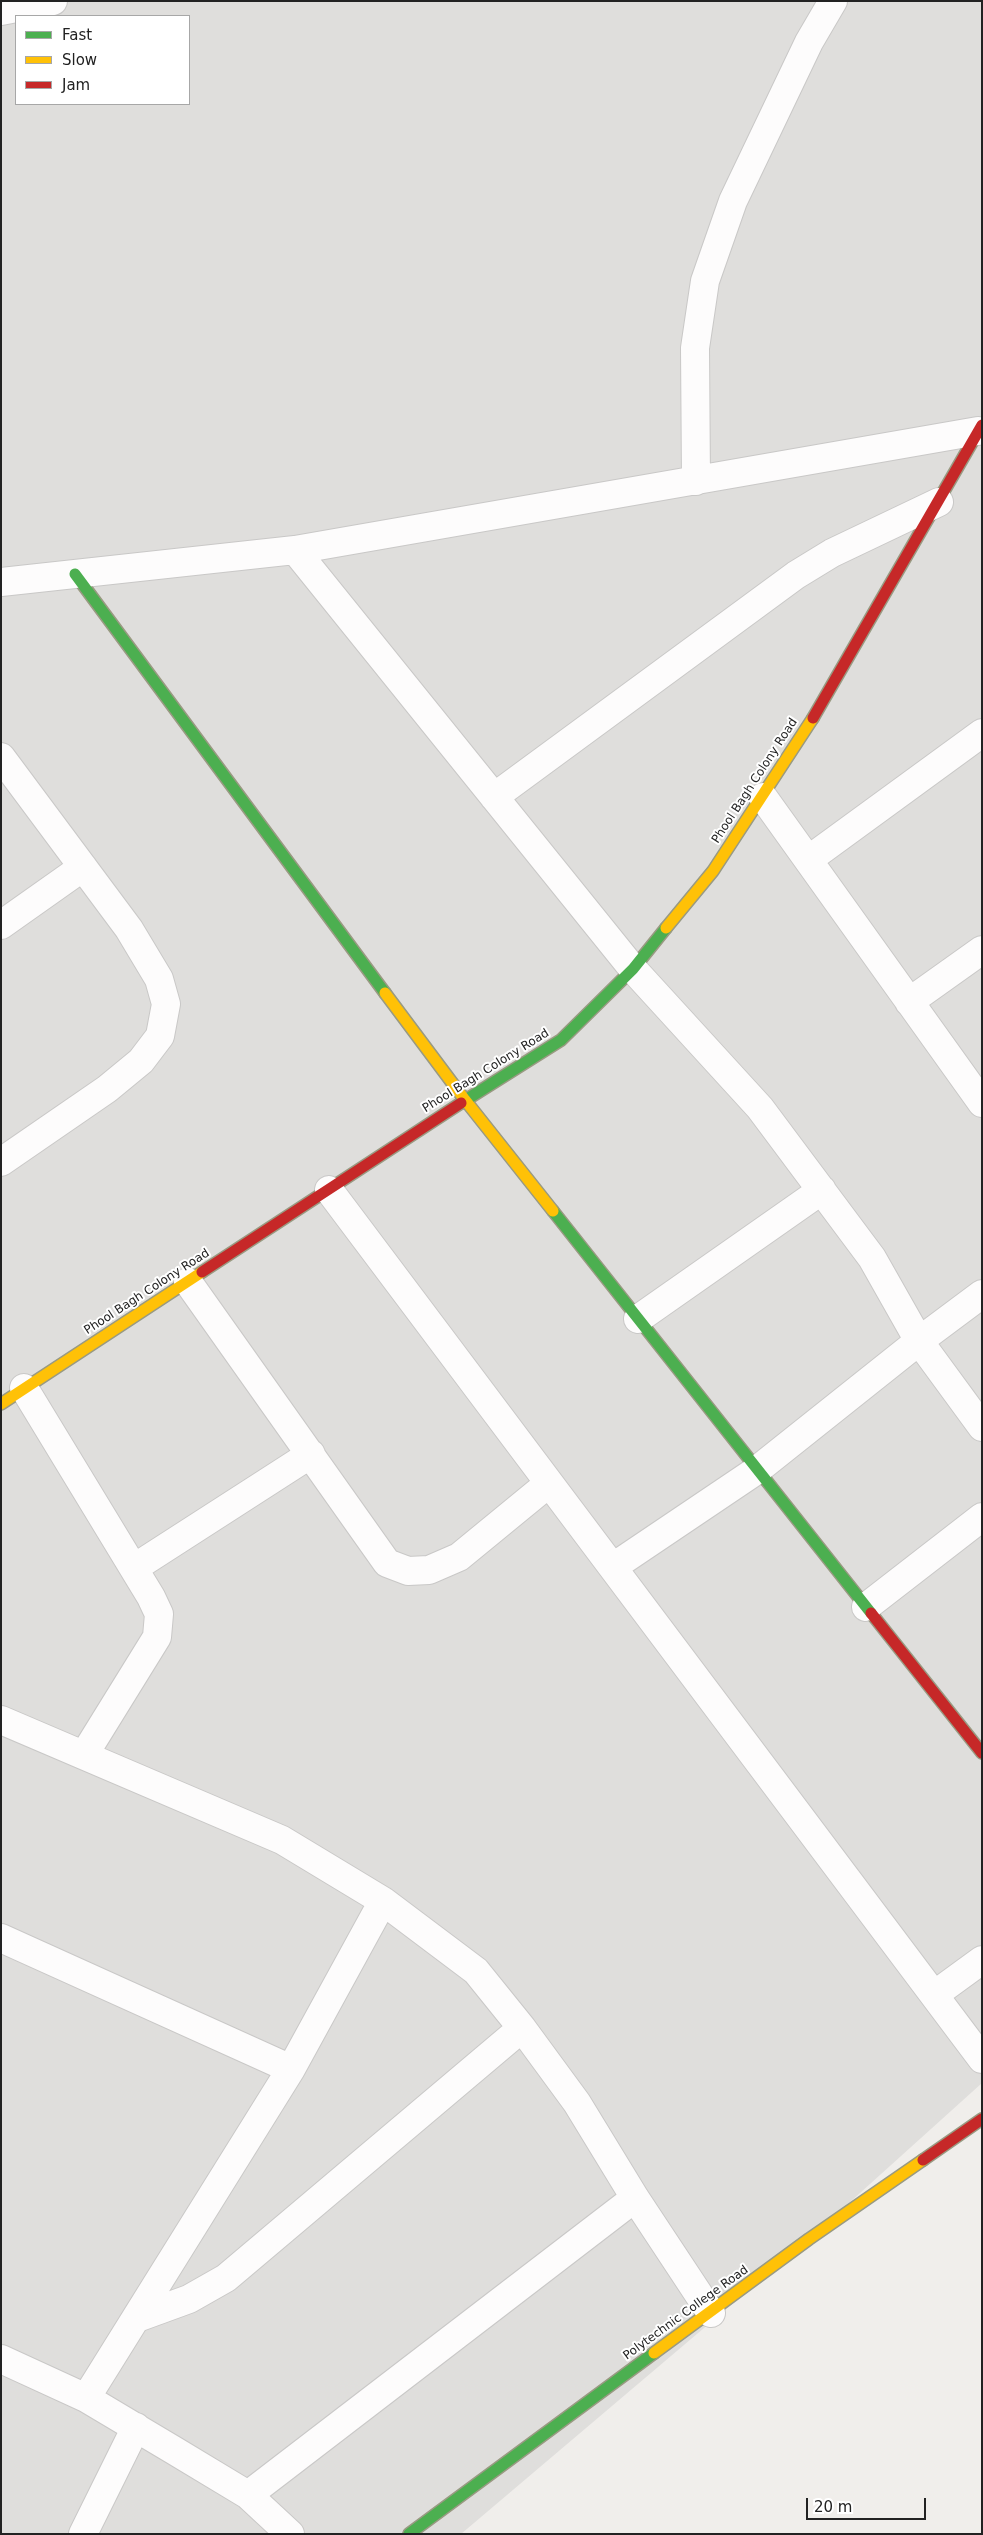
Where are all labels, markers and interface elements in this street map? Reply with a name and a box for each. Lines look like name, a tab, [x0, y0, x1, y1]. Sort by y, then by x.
legend	[15, 15, 190, 105]
text: Fast	[62, 26, 92, 44]
text: Slow	[62, 51, 97, 69]
text: Jam	[62, 76, 90, 94]
street label: Phool Bagh Colony Road	[709, 716, 801, 846]
street label: Phool Bagh Colony Road	[420, 1026, 552, 1116]
street label: Phool Bagh Colony Road	[82, 1246, 212, 1338]
street label: Polytechnic College Road	[621, 2263, 751, 2363]
scale bar	[808, 2488, 928, 2520]
text: 20 m	[814, 2498, 852, 2516]

